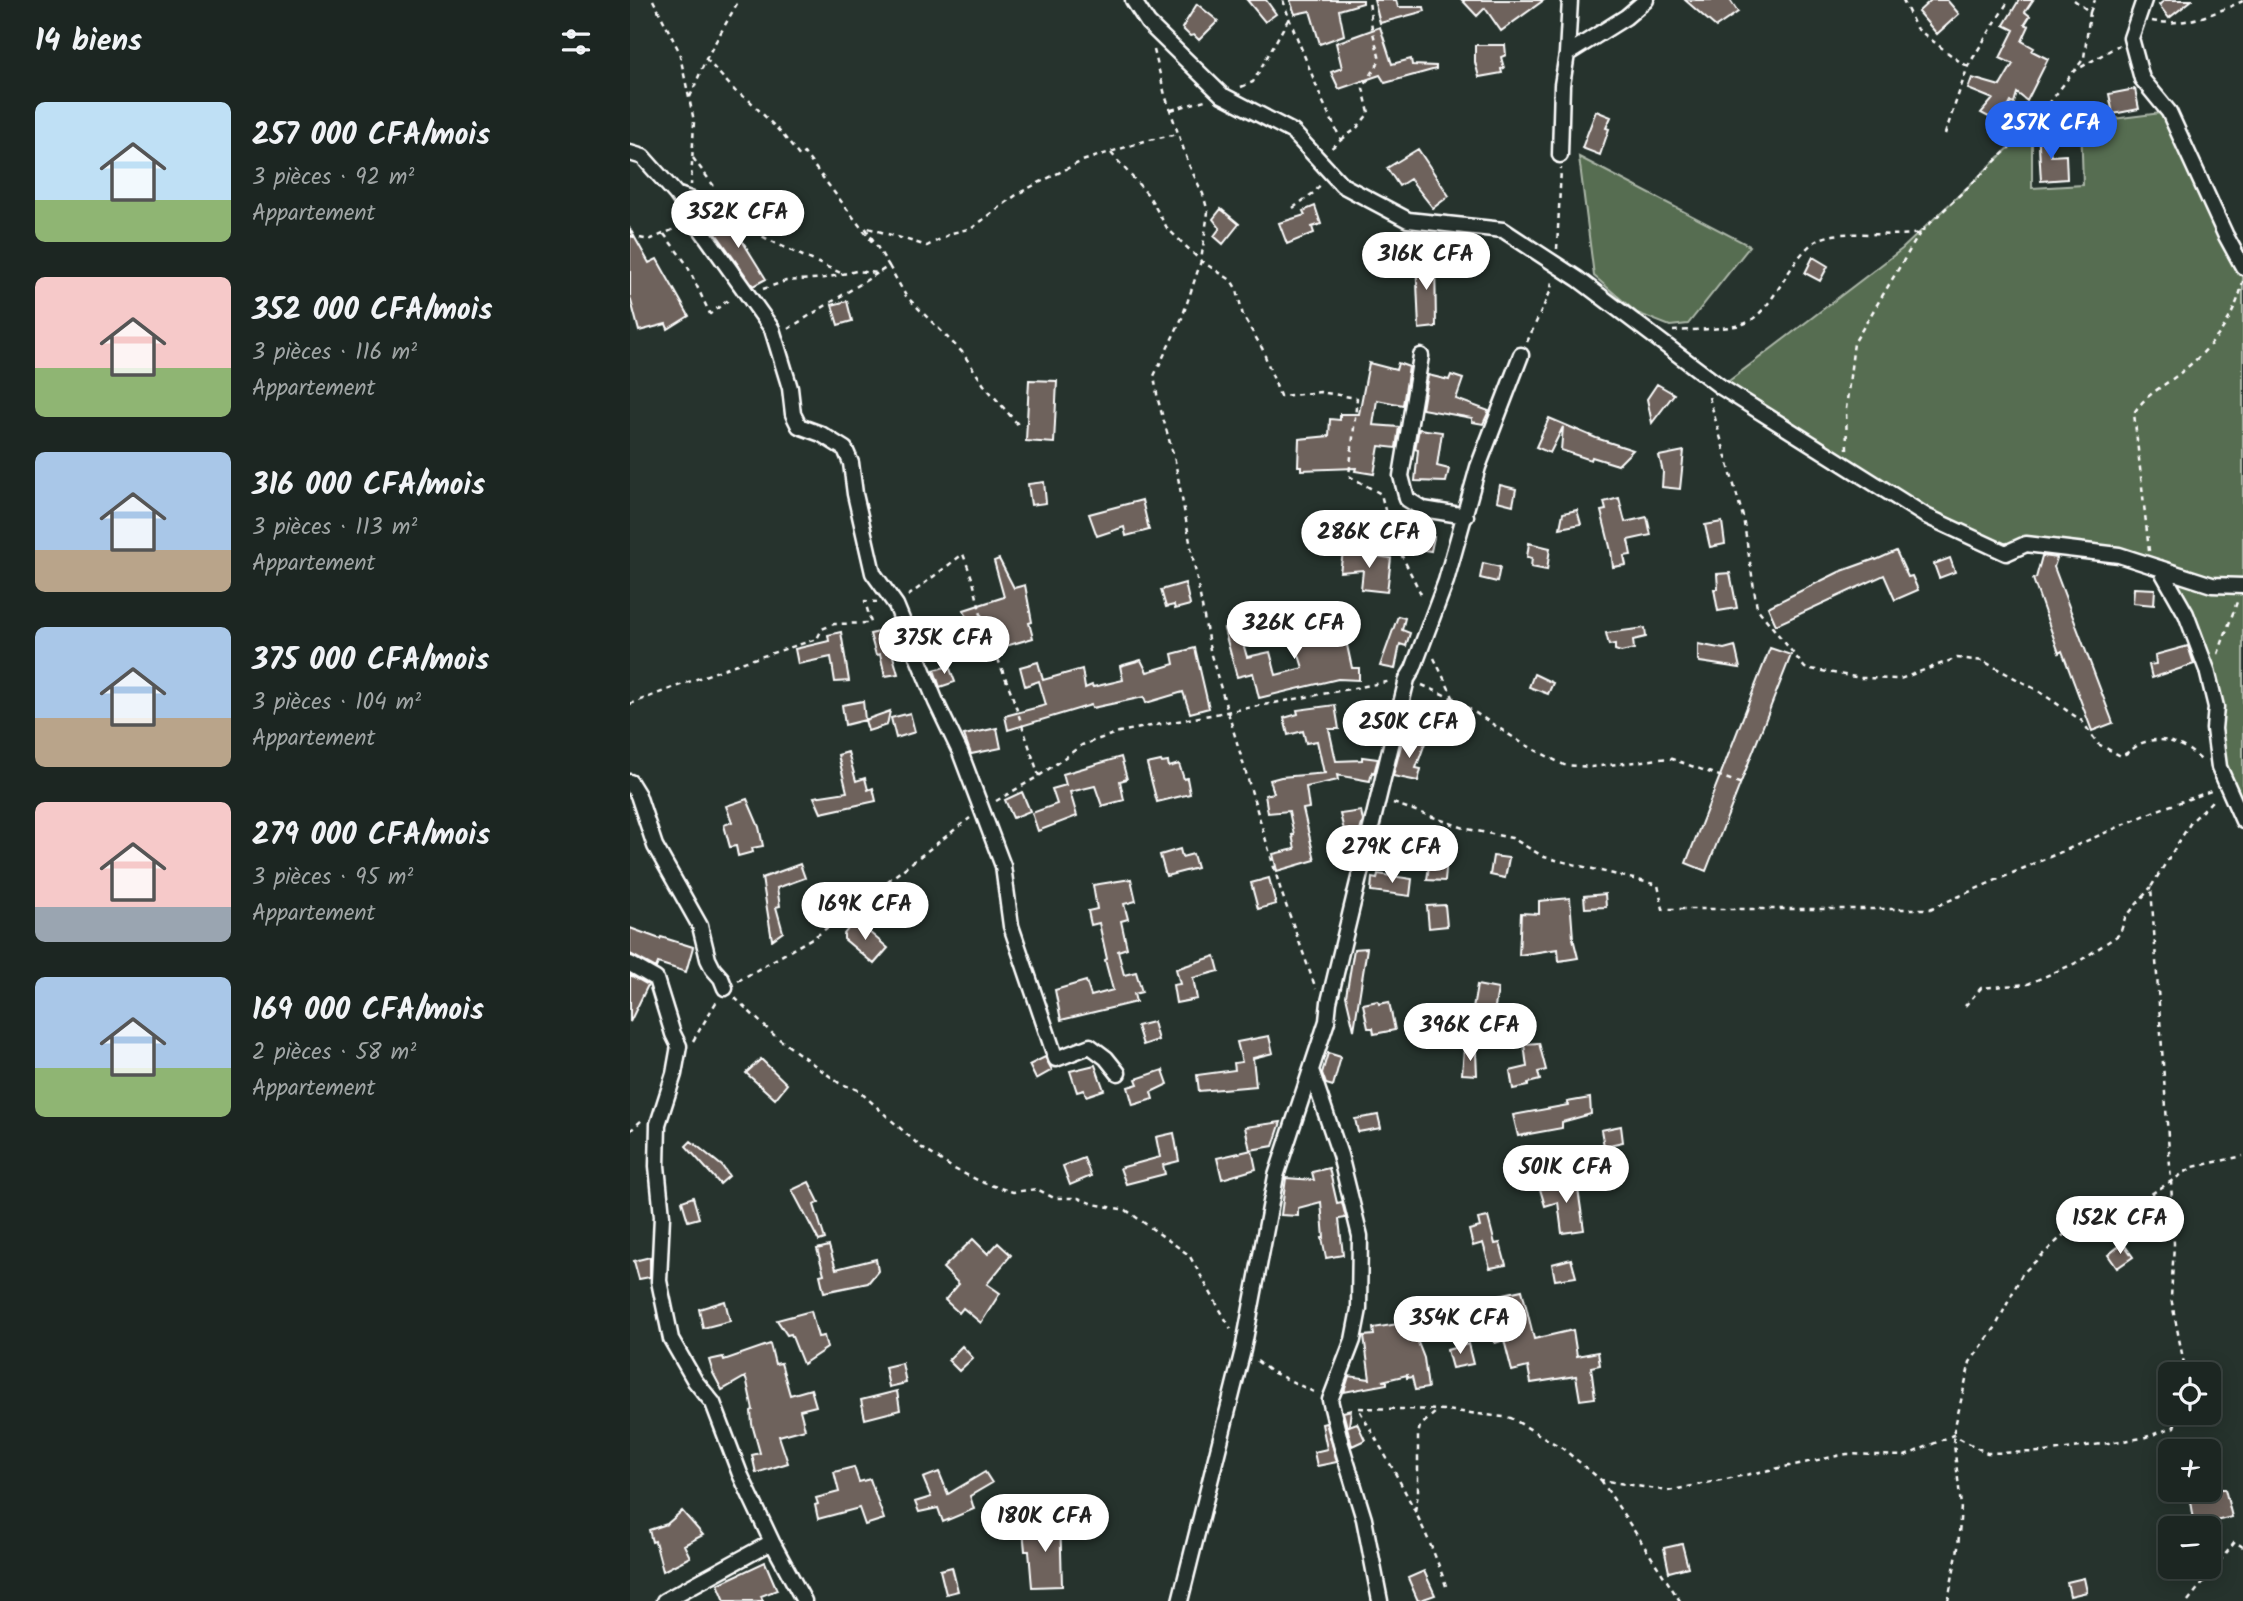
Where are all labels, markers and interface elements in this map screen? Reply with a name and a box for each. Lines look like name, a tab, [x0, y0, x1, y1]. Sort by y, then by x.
text: 14 biens	[35, 18, 142, 66]
icon: filters	[557, 23, 595, 61]
pin: 257K CFA	[1979, 102, 2123, 161]
text: 257K CFA	[2001, 106, 2101, 142]
text: 257 000 CFA/mois	[252, 112, 490, 160]
icon: home	[91, 130, 175, 214]
text: 3 pièces · 92 m²	[252, 160, 414, 196]
pin: 352K CFA	[666, 190, 810, 250]
text: 352K CFA	[687, 195, 789, 231]
text: Appartement	[252, 196, 375, 232]
pin: 316K CFA	[1354, 232, 1498, 292]
text: 316K CFA	[1378, 237, 1474, 273]
text: 352 000 CFA/mois	[252, 287, 493, 335]
icon: home	[91, 305, 175, 389]
text: 3 pièces · 116 m²	[252, 335, 417, 371]
text: Appartement	[252, 371, 375, 407]
text: 316 000 CFA/mois	[252, 462, 485, 510]
icon: home	[91, 480, 175, 564]
text: 3 pièces · 113 m²	[252, 510, 417, 546]
pin: 286K CFA	[1297, 510, 1441, 570]
text: 286K CFA	[1317, 515, 1421, 551]
text: Appartement	[252, 546, 375, 582]
pin: 326K CFA	[1222, 602, 1366, 661]
text: 326K CFA	[1243, 606, 1345, 642]
pin: 375K CFA	[872, 616, 1016, 676]
text: 375K CFA	[895, 621, 993, 657]
text: 375 000 CFA/mois	[252, 637, 489, 685]
icon: home	[91, 655, 175, 739]
text: 3 pièces · 104 m²	[252, 685, 421, 721]
pin: 250K CFA	[1337, 700, 1481, 760]
text: 250K CFA	[1359, 705, 1459, 741]
text: Appartement	[252, 721, 375, 757]
text: 279 000 CFA/mois	[252, 812, 490, 860]
pin: 279K CFA	[1320, 826, 1464, 885]
icon: home	[91, 830, 175, 914]
text: 279K CFA	[1342, 830, 1442, 866]
text: 3 pièces · 95 m²	[252, 860, 413, 896]
pin: 169K CFA	[793, 883, 937, 942]
text: 169K CFA	[818, 887, 912, 923]
text: Appartement	[252, 896, 375, 932]
text: 169 000 CFA/mois	[252, 987, 484, 1035]
pin: 396K CFA	[1398, 1004, 1542, 1063]
icon: home	[91, 1005, 175, 1089]
text: 396K CFA	[1420, 1008, 1520, 1044]
text: 2 pièces · 58 m²	[252, 1035, 416, 1071]
text: Appartement	[252, 1071, 375, 1107]
pin: 501K CFA	[1494, 1146, 1638, 1205]
text: 501K CFA	[1519, 1150, 1613, 1186]
pin: 152K CFA	[2048, 1196, 2192, 1256]
text: 152K CFA	[2072, 1201, 2168, 1237]
pin: 354K CFA	[1388, 1296, 1532, 1356]
text: 354K CFA	[1410, 1301, 1510, 1337]
map controls	[2158, 1362, 2221, 1579]
button: locate	[2158, 1362, 2221, 1425]
button: +	[2158, 1439, 2221, 1502]
pin: 180K CFA	[973, 1494, 1117, 1554]
text: 180K CFA	[997, 1499, 1093, 1535]
button: −	[2158, 1516, 2221, 1579]

